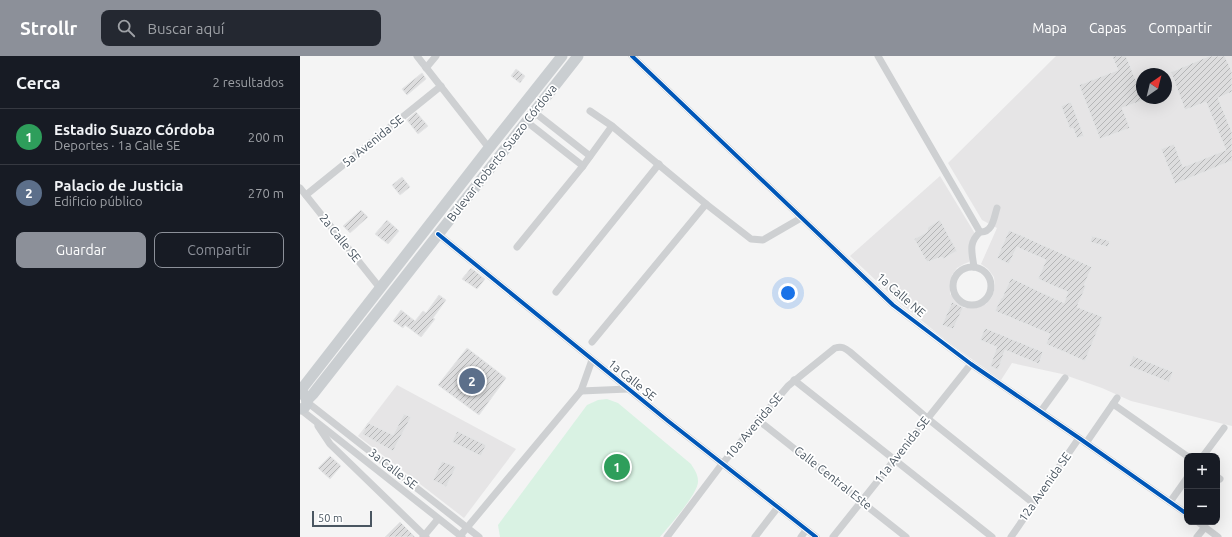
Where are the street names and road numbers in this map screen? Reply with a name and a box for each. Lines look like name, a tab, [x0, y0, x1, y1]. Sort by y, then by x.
street label: Bulevar Roberto Suazo Córdova	[444, 82, 559, 224]
street label: 5a Avenida SE	[340, 112, 406, 169]
street label: 2a Calle SE	[317, 211, 364, 264]
street label: 1a Calle NE	[874, 270, 929, 319]
street label: 1a Calle SE	[606, 356, 659, 403]
street label: 10a Avenida SE	[723, 390, 785, 461]
street label: 11a Avenida SE	[871, 413, 932, 486]
street label: Calle Central Este	[792, 443, 875, 512]
street label: 3a Calle SE	[366, 446, 420, 492]
street label: 12a Avenida SE	[1016, 449, 1073, 524]

